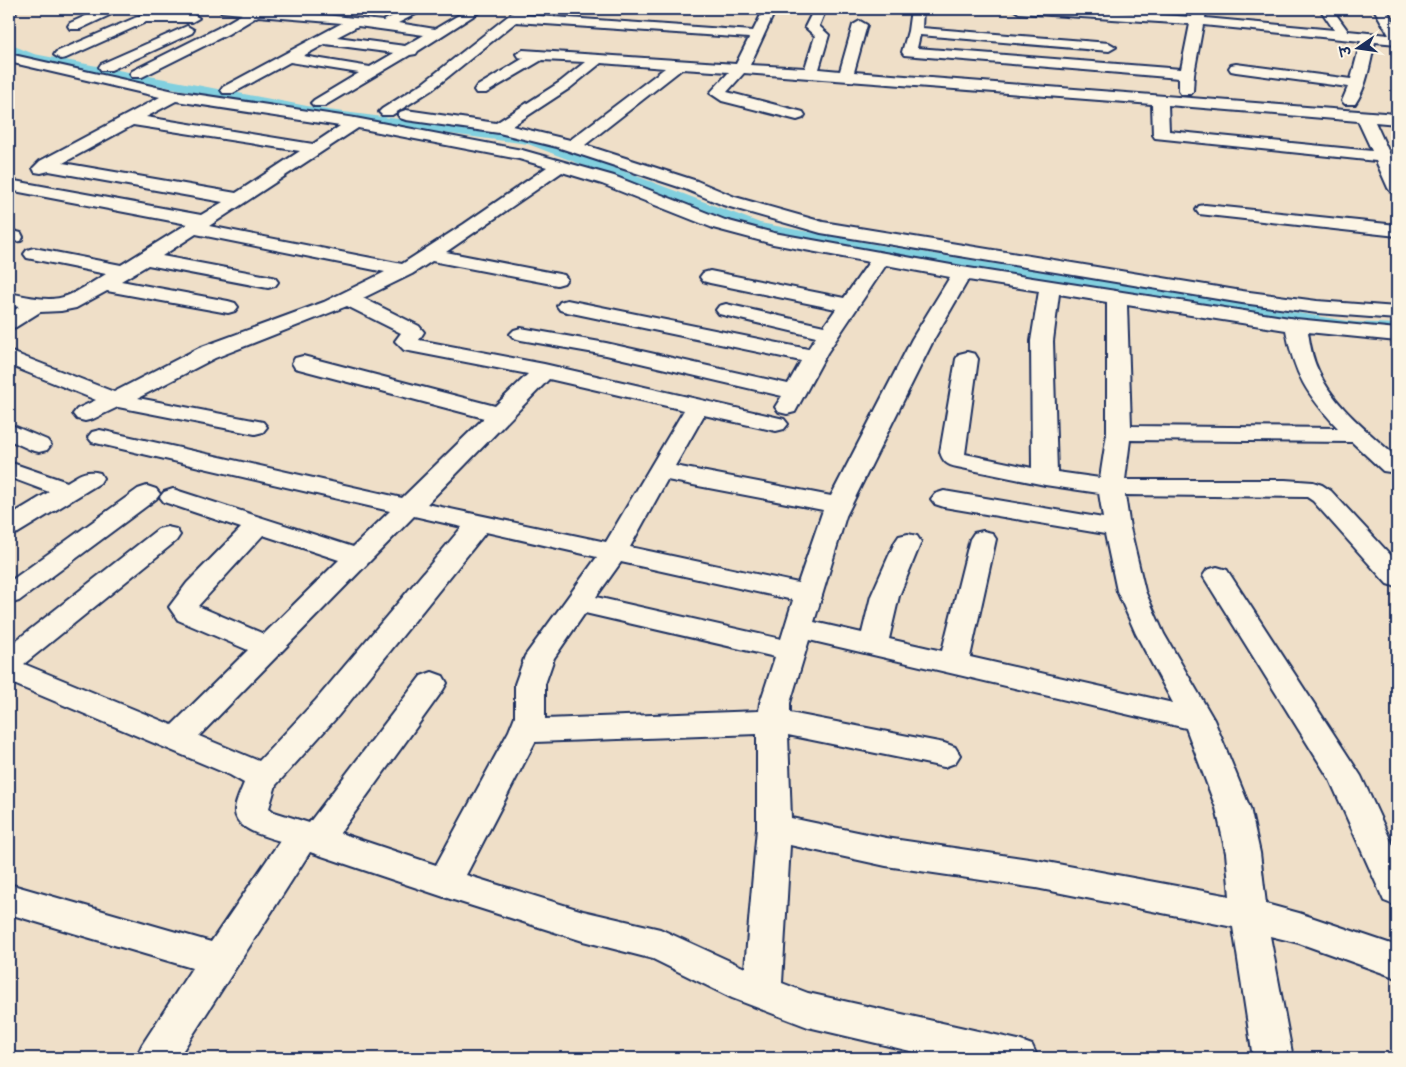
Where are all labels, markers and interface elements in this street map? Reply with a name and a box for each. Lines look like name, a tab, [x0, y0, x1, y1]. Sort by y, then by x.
north arrow	[1334, 22, 1384, 72]
text: उ	[1338, 42, 1358, 59]

